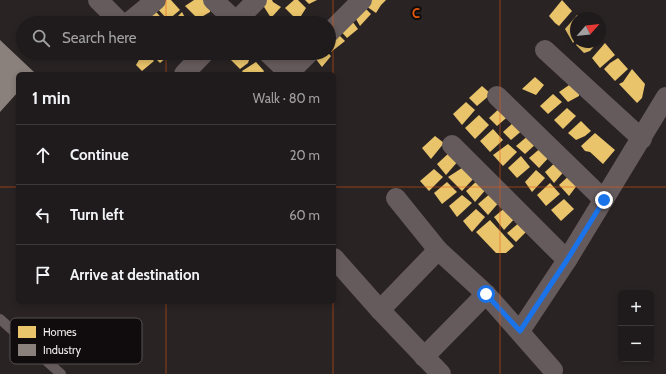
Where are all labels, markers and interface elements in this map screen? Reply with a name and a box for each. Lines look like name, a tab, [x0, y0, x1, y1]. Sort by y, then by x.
text: C	[412, 5, 420, 21]
north arrow	[570, 12, 606, 48]
search box	[16, 16, 336, 60]
icon: search	[30, 27, 52, 49]
text: Search here	[62, 29, 137, 47]
text: 1 min	[32, 88, 70, 108]
text: Walk · 80 m	[253, 90, 320, 106]
icon: ahead	[32, 144, 54, 166]
text: Continue	[70, 146, 129, 164]
text: 20 m	[290, 147, 320, 163]
route end	[595, 191, 613, 209]
icon: left	[32, 204, 54, 226]
text: Turn left	[70, 206, 124, 224]
text: 60 m	[289, 207, 320, 223]
icon: arrive	[32, 264, 54, 286]
text: Arrive at destination	[70, 266, 200, 284]
route start	[477, 285, 495, 303]
map controls	[618, 290, 654, 362]
button: +	[618, 290, 654, 326]
legend	[10, 318, 142, 364]
text: Homes	[43, 325, 77, 339]
button: −	[618, 326, 654, 362]
text: Industry	[43, 343, 81, 357]

